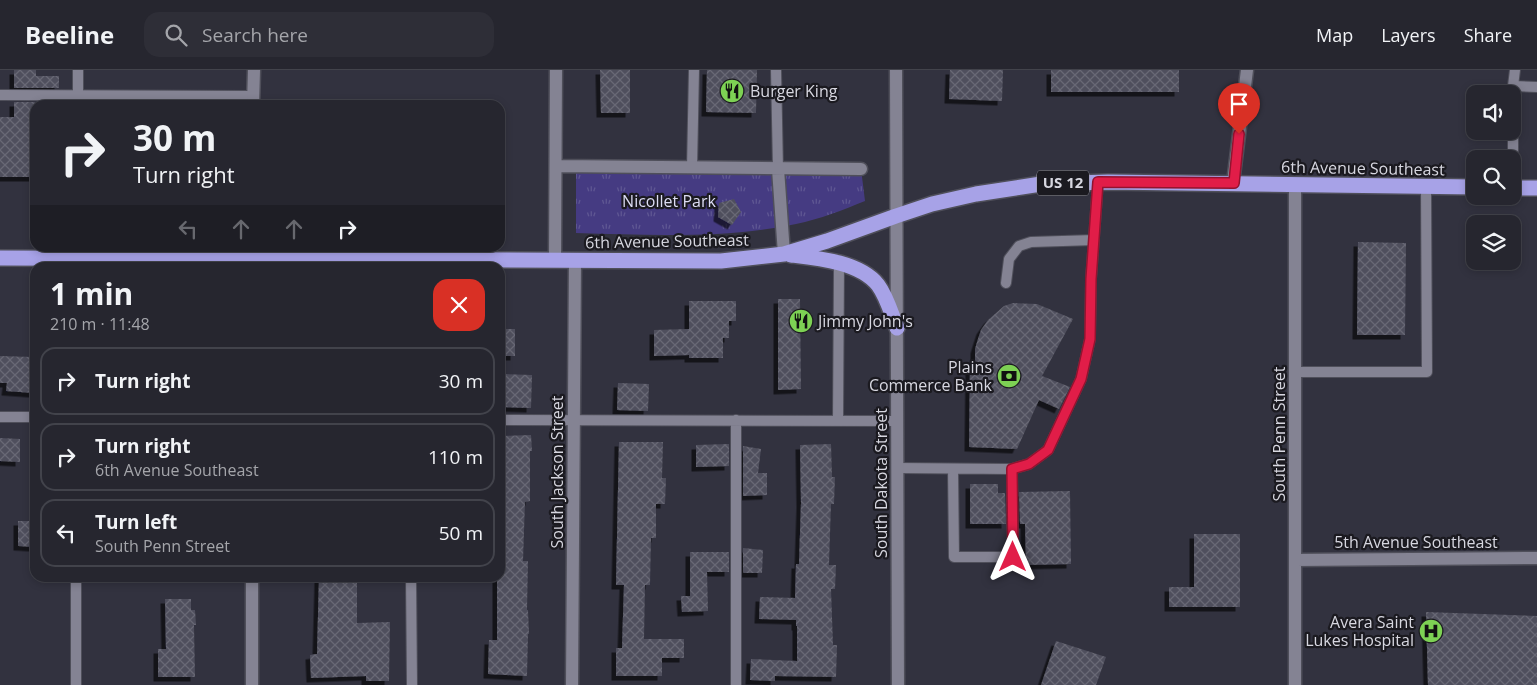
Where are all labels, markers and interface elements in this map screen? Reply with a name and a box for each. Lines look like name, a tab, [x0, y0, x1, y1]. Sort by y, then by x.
search box	[144, 12, 494, 57]
text: Beeline	[25, 18, 114, 51]
icon: search	[162, 21, 190, 49]
text: Search here	[202, 22, 308, 48]
text: Map	[1316, 23, 1353, 47]
text: Layers	[1381, 23, 1436, 47]
text: Share	[1464, 23, 1512, 47]
restaurant icon: Burger King	[719, 78, 745, 104]
place label: Burger King	[750, 80, 838, 102]
pin	[1218, 83, 1260, 134]
map controls	[1466, 85, 1521, 270]
button: sound	[1466, 85, 1521, 140]
icon: arrive	[1225, 90, 1253, 118]
text: 30 m	[133, 114, 216, 161]
icon: right	[50, 120, 115, 185]
button: search	[1466, 150, 1521, 205]
street label: 6th Avenue Southeast	[1281, 156, 1445, 180]
text: Turn right	[133, 159, 235, 189]
road number: US 12	[1037, 170, 1089, 196]
park label: Nicollet Park	[622, 190, 716, 212]
icon: left	[174, 215, 202, 243]
icon: ahead	[227, 215, 255, 243]
icon: ahead	[280, 215, 308, 243]
icon: right	[333, 215, 361, 243]
button: layers	[1466, 215, 1521, 270]
street label: 6th Avenue Southeast	[585, 229, 749, 253]
text: 1 min	[50, 273, 133, 314]
button: close	[433, 279, 485, 331]
restaurant icon: Jimmy John's	[788, 308, 814, 334]
place label: Jimmy John's	[816, 310, 913, 332]
text: 210 m · 11:48	[50, 313, 150, 335]
place label: Plains Commerce Bank	[869, 356, 993, 396]
bank icon: Plains Commerce Bank	[996, 363, 1022, 389]
street label: South Penn Street	[1268, 366, 1290, 501]
icon: right	[52, 367, 80, 395]
text: Turn right	[95, 368, 190, 394]
text: 30 m	[439, 368, 483, 394]
street label: South Jackson Street	[546, 395, 568, 549]
street label: South Dakota Street	[870, 408, 892, 558]
text: Turn right	[95, 433, 190, 459]
icon: right	[52, 443, 80, 471]
text: 110 m	[428, 444, 483, 470]
text: 6th Avenue Southeast	[95, 459, 259, 481]
text: Turn left	[95, 509, 177, 535]
icon: left	[52, 519, 80, 547]
text: 50 m	[439, 520, 483, 546]
position arrow	[986, 530, 1038, 582]
street label: 5th Avenue Southeast	[1334, 531, 1498, 553]
text: South Penn Street	[95, 535, 230, 557]
place label: Avera Saint Lukes Hospital	[1305, 611, 1414, 651]
hospital icon: Avera Saint Lukes Hospital	[1418, 618, 1444, 644]

